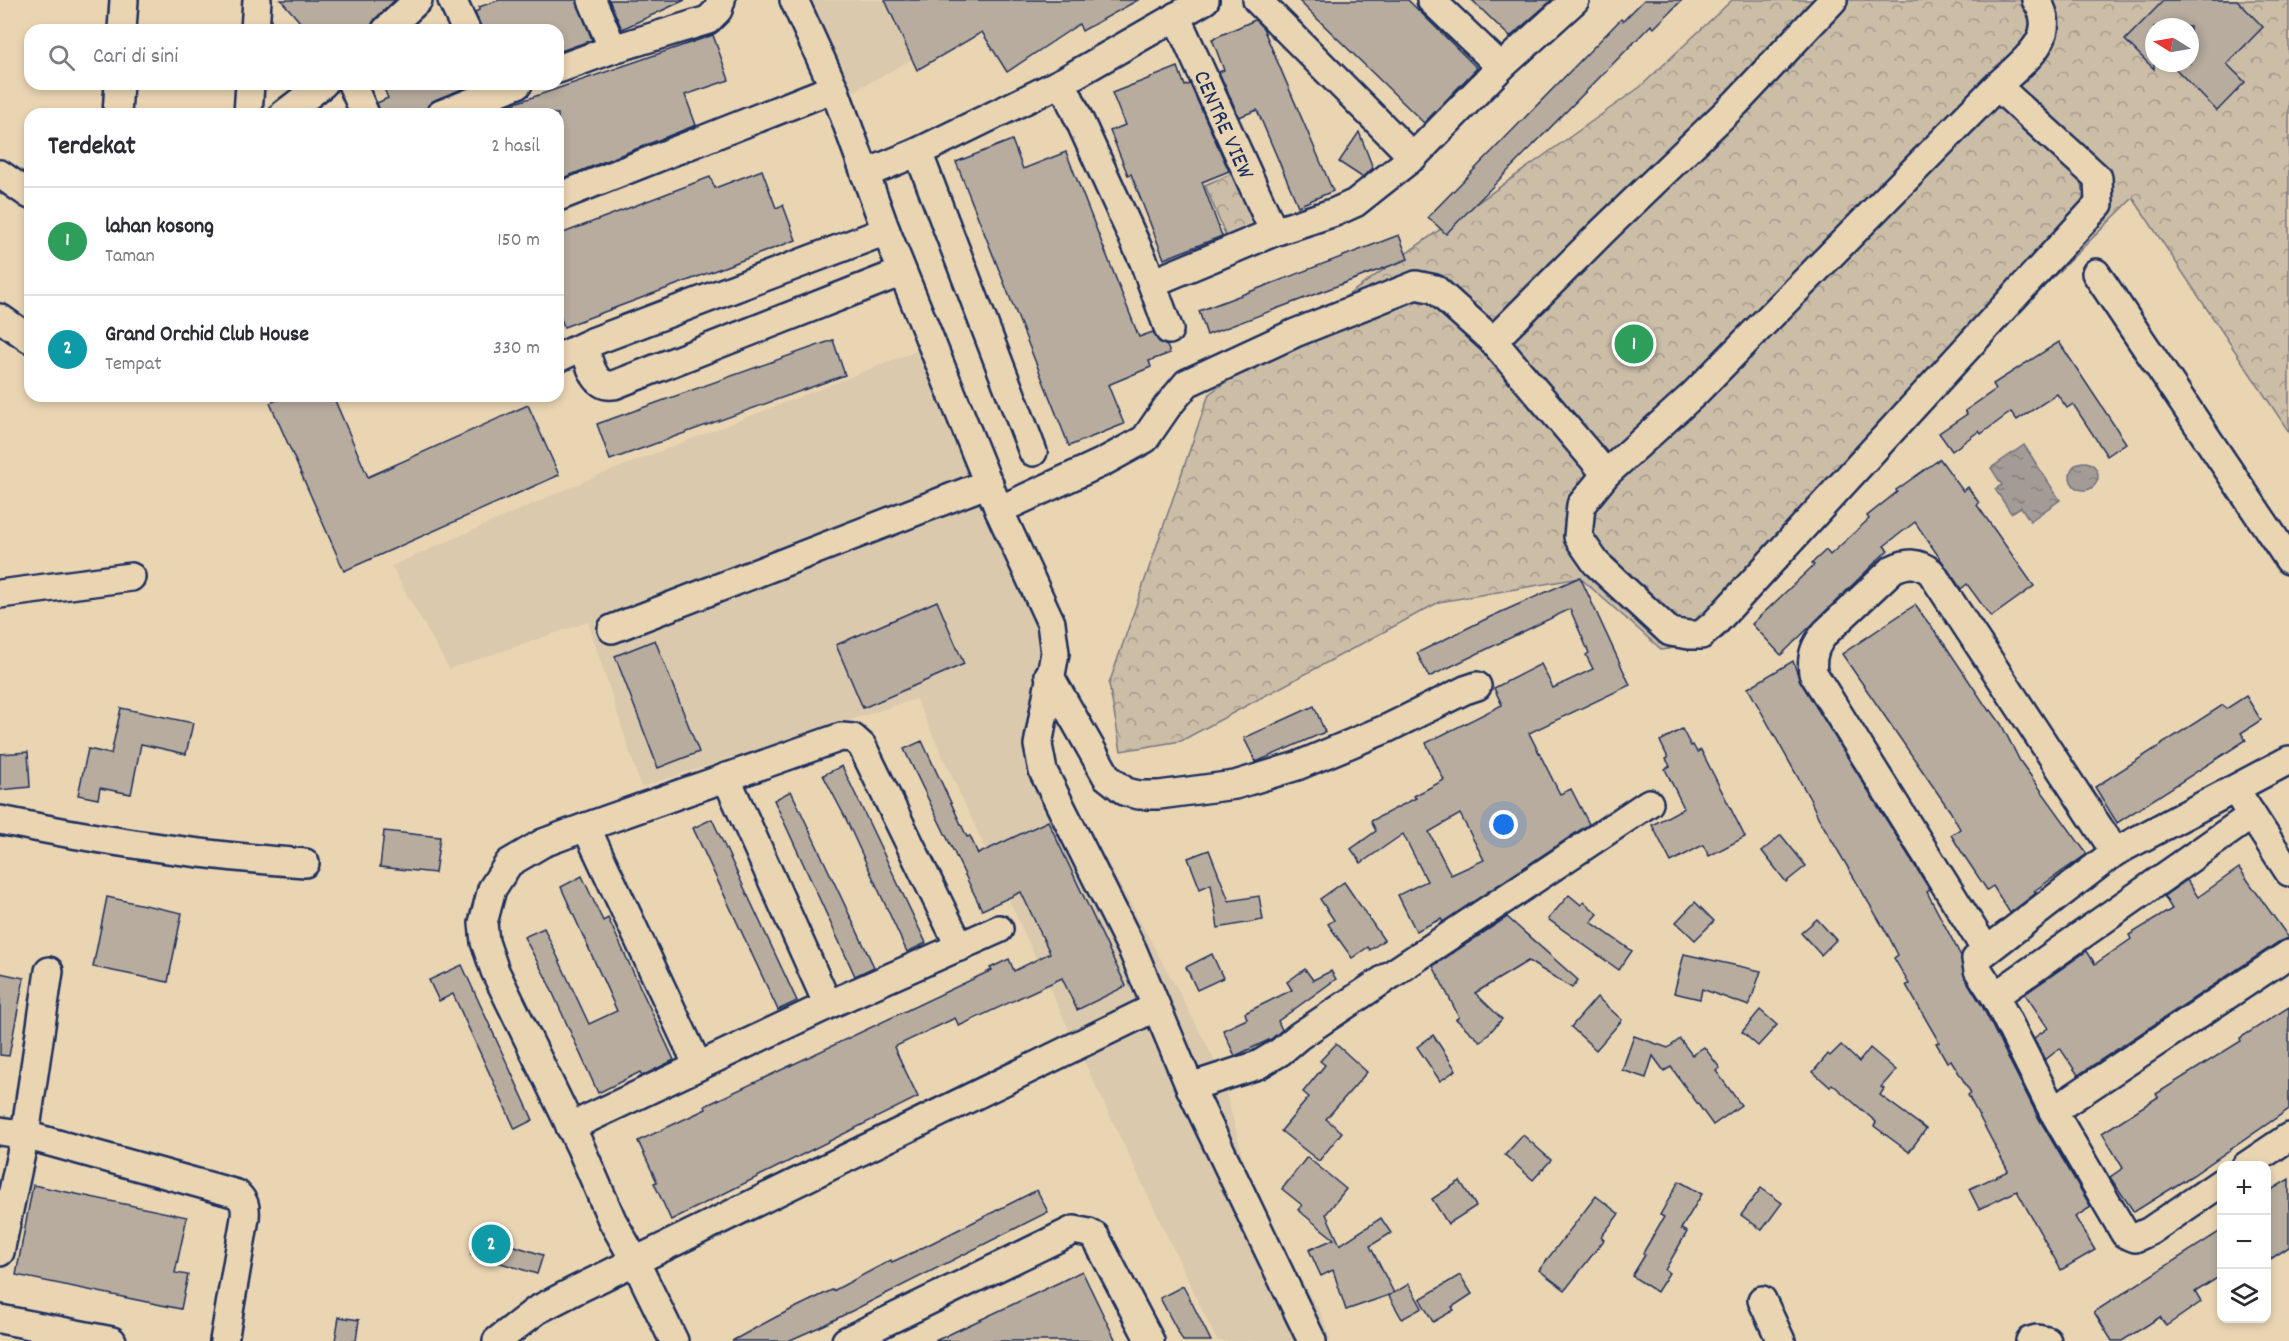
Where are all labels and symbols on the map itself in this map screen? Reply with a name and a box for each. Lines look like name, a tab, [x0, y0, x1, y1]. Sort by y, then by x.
north arrow	[2145, 18, 2199, 72]
street label: CENTRE VIEW	[1183, 65, 1261, 185]
pin: 1	[1614, 322, 1654, 366]
your location	[1489, 810, 1518, 839]
pin: 2	[472, 1222, 510, 1266]

